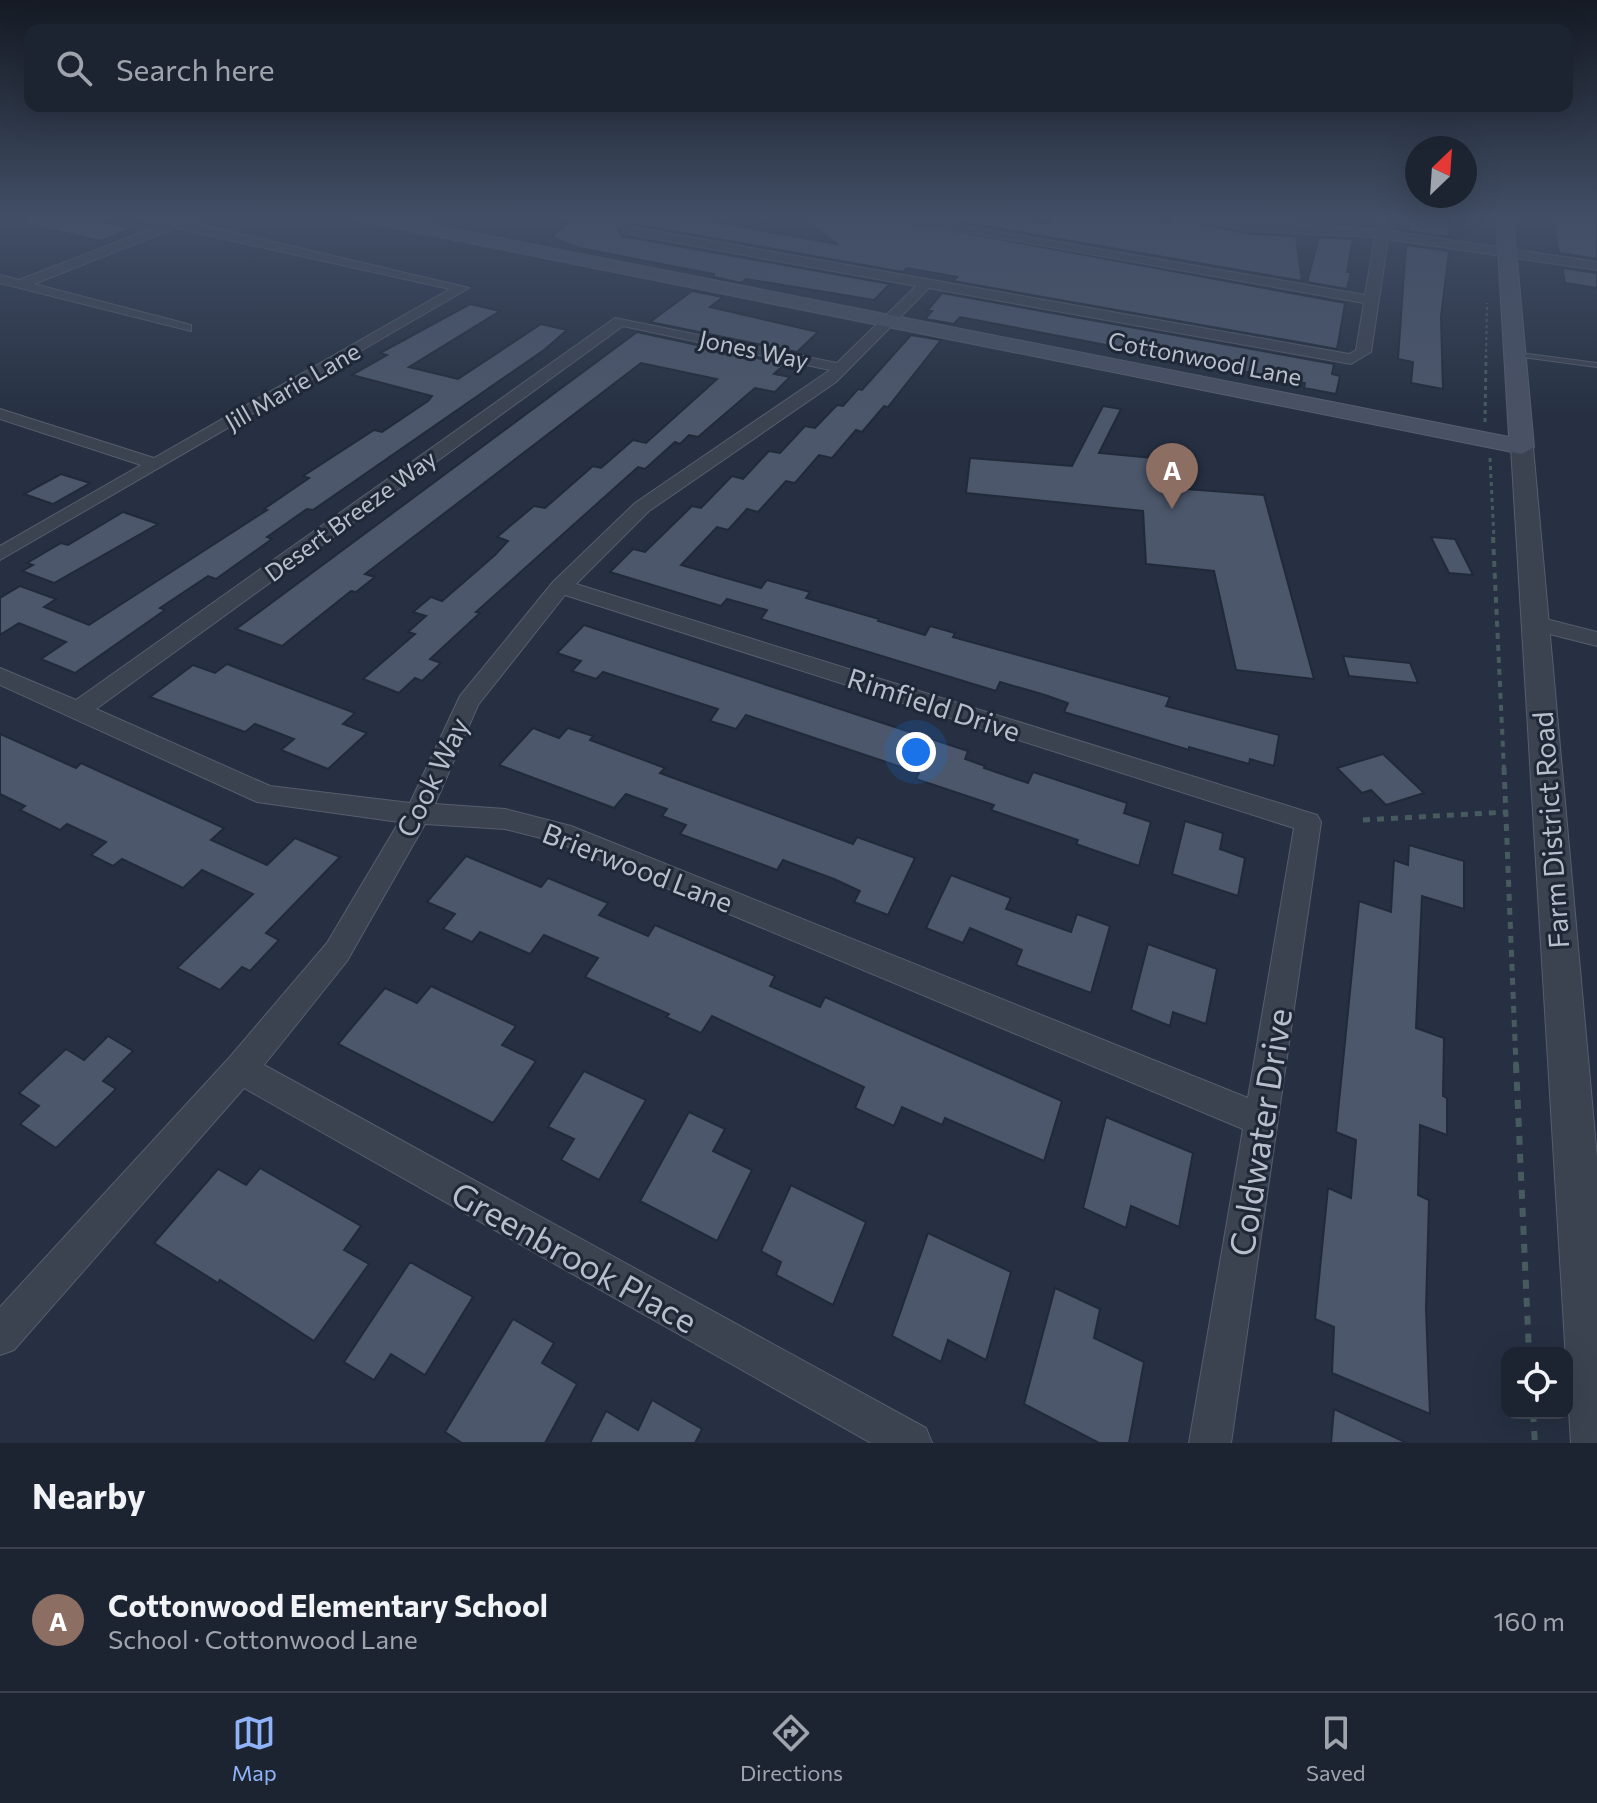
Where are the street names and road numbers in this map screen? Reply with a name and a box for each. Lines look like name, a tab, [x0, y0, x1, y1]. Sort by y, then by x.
street label: Jones Way	[697, 323, 811, 375]
street label: Cottonwood Lane	[1106, 325, 1304, 391]
street label: Jill Marie Lane	[219, 336, 365, 436]
street label: Desert Breeze Way	[259, 443, 441, 587]
street label: Rimfield Drive	[843, 660, 1025, 748]
street label: Farm District Road	[1525, 710, 1575, 950]
street label: Cook Way	[388, 712, 476, 842]
street label: Brierwood Lane	[538, 815, 738, 919]
street label: Coldwater Drive	[1219, 1005, 1299, 1259]
street label: Greenbrook Place	[445, 1171, 705, 1341]

